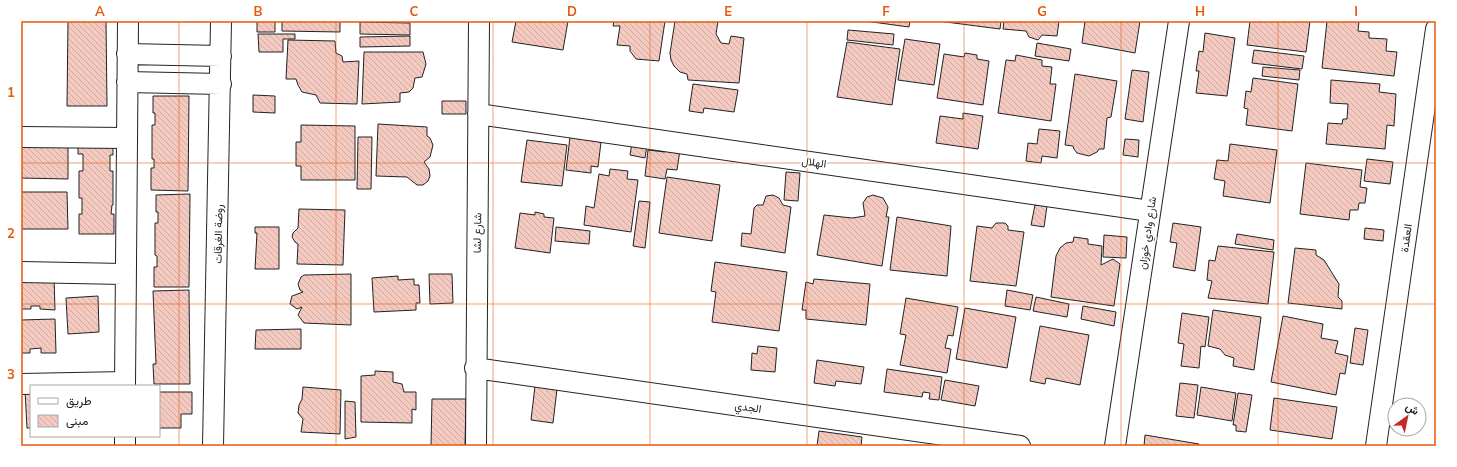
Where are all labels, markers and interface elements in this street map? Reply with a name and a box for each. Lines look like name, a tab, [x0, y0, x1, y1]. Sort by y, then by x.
text: A	[95, 3, 105, 19]
text: B	[254, 3, 263, 19]
text: C	[410, 3, 419, 19]
text: D	[567, 3, 577, 19]
text: E	[724, 3, 732, 19]
text: F	[882, 3, 890, 19]
text: G	[1037, 3, 1047, 19]
text: H	[1195, 3, 1205, 19]
text: I	[1354, 3, 1358, 19]
text: 1	[7, 84, 15, 100]
street label: الهلال	[801, 153, 827, 171]
street label: شارع وادي خوزان	[1135, 195, 1162, 271]
street label: روضة الغرقات	[210, 204, 226, 264]
street label: شارع لشا	[470, 212, 485, 253]
street label: العقدة	[1397, 223, 1415, 253]
text: 2	[7, 225, 15, 241]
text: 3	[7, 366, 15, 382]
legend	[30, 385, 160, 437]
text: طريق	[66, 393, 92, 409]
north arrow	[1387, 397, 1427, 437]
street label: الجدي	[733, 398, 762, 419]
text: ش	[1403, 399, 1422, 418]
text: مبنى	[66, 413, 88, 429]

